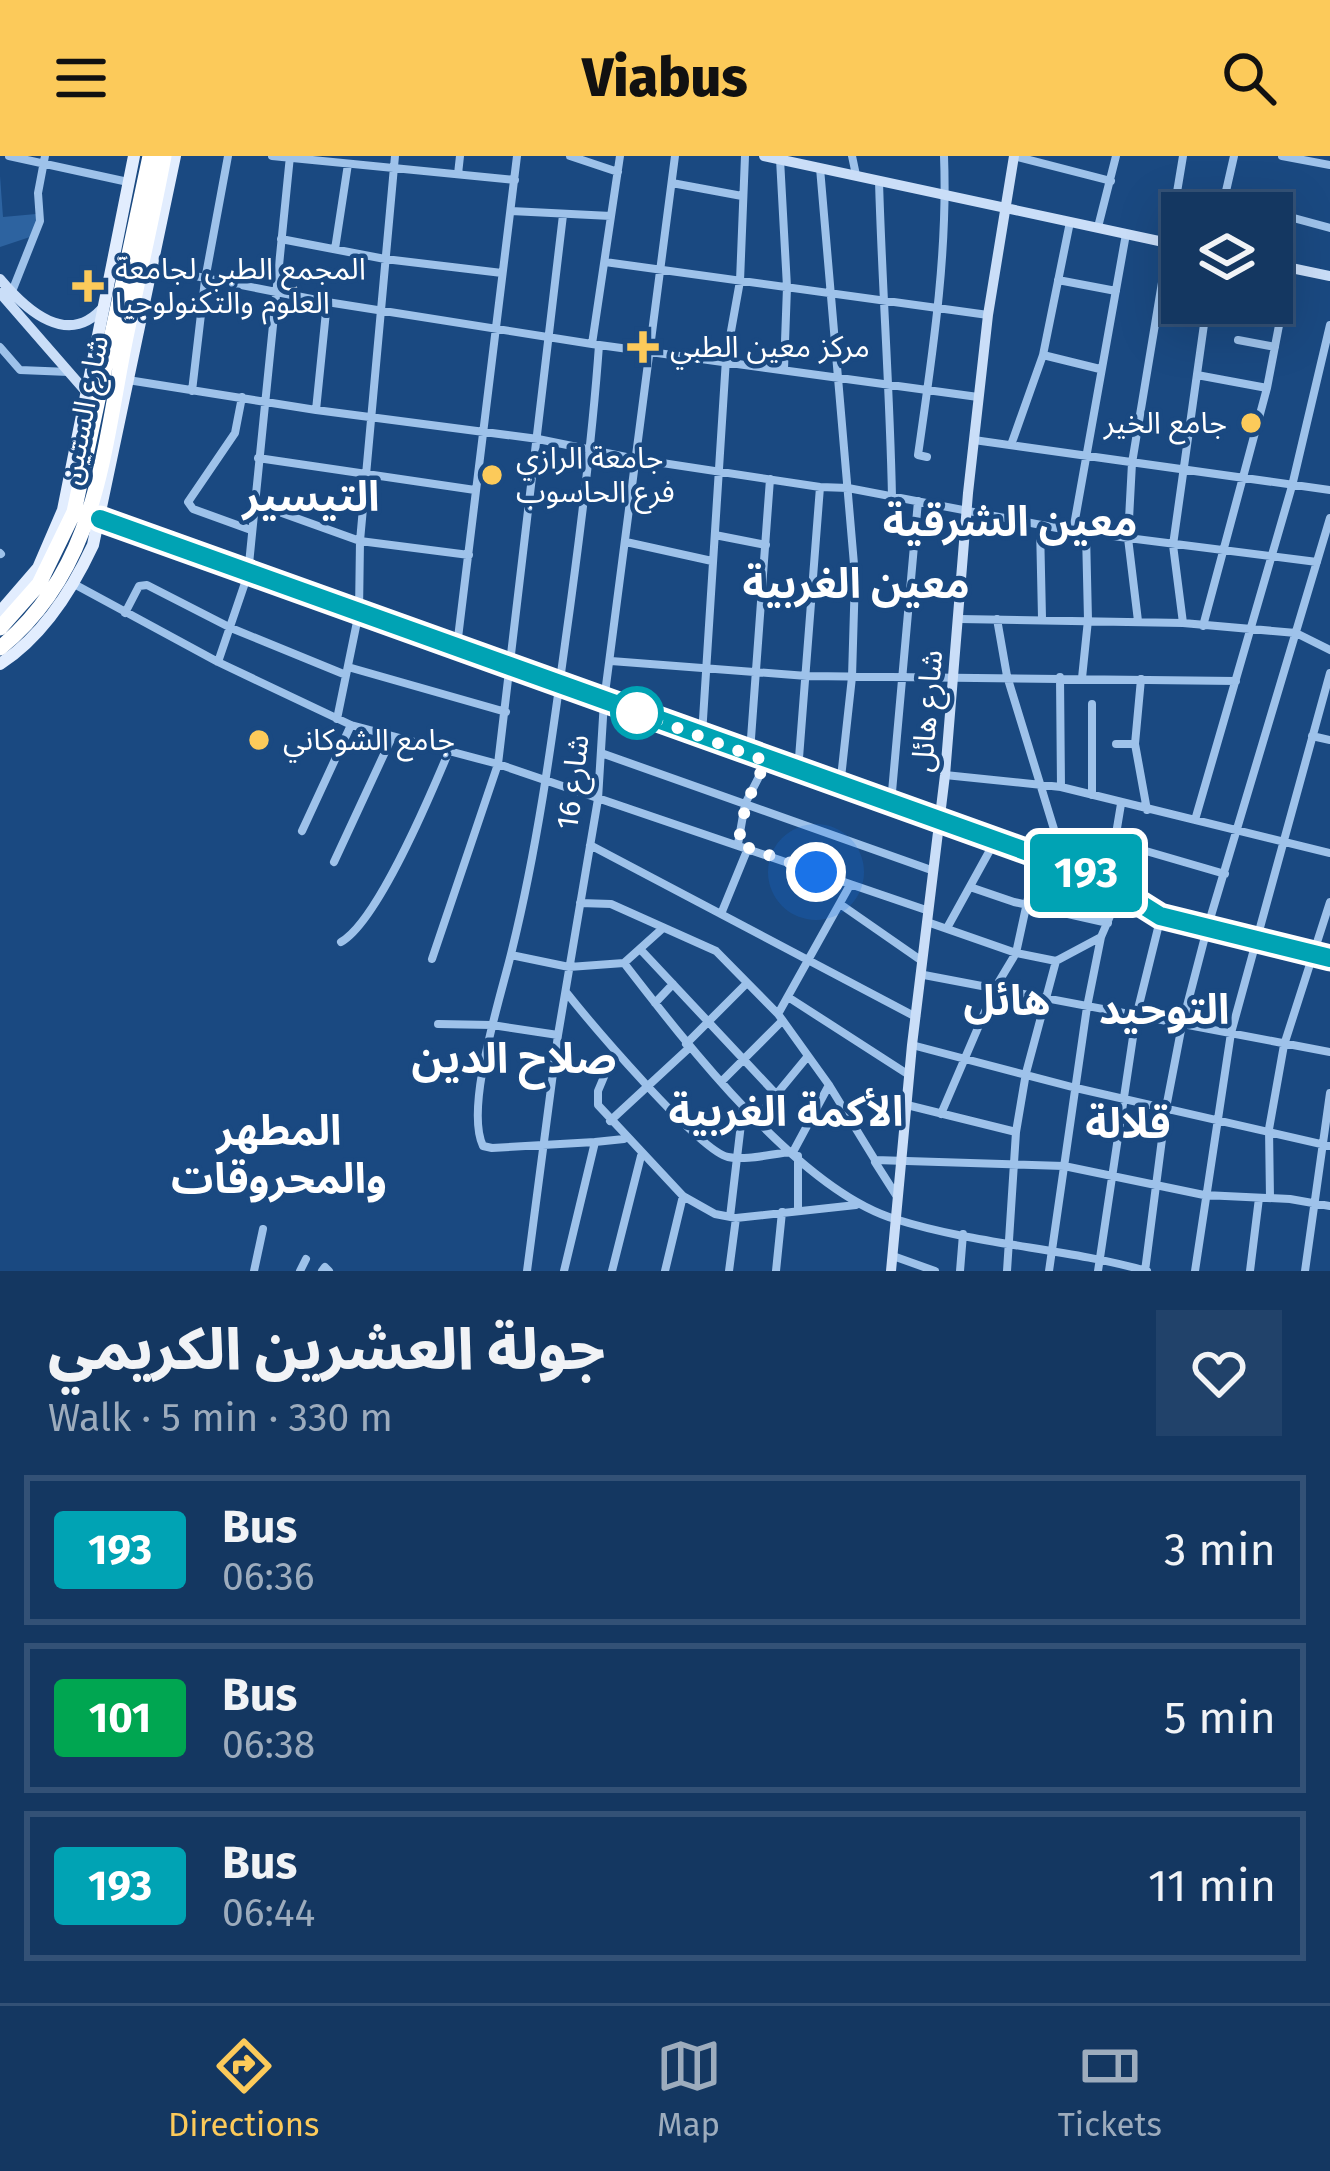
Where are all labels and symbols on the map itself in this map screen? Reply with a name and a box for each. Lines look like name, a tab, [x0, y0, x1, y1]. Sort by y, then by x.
place label: المجمع الطبي لجامعة العلوم والتكنولوجيا	[115, 251, 366, 325]
marker: المجمع الطبي لجامعة العلوم والتكنولوجيا	[72, 270, 104, 302]
place label: مركز معين الطبي	[670, 329, 870, 370]
marker: مركز معين الطبي	[627, 331, 659, 363]
street label: شارع الستين	[52, 332, 120, 488]
place label: جامع الخير	[1103, 405, 1227, 445]
marker: جامع الخير	[1238, 410, 1264, 436]
place label: جامعة الرازي فرع الحاسوب	[516, 440, 675, 514]
marker: جامعة الرازي فرع الحاسوب	[479, 462, 505, 488]
district label: التيسير	[240, 472, 380, 522]
district label: معين الشرقية	[883, 497, 1137, 547]
district label: معين الغربية	[742, 559, 970, 609]
street label: شارع هائل	[904, 648, 954, 774]
unlabelled marker	[612, 688, 662, 738]
place label: جامع الشوكاني	[283, 722, 455, 763]
marker: جامع الشوكاني	[246, 727, 272, 753]
street label: شارع 16	[549, 732, 601, 832]
line badge: 193	[1017, 834, 1155, 912]
your location	[786, 842, 846, 902]
district label: هائل	[964, 976, 1050, 1026]
district label: التوحيد	[1099, 985, 1229, 1035]
district label: صلاح الدين	[411, 1034, 617, 1090]
district label: الأكمة الغربية	[668, 1087, 904, 1137]
district label: قلالة	[1085, 1099, 1171, 1149]
district label: المطهر والمحروقات	[171, 1106, 387, 1204]

